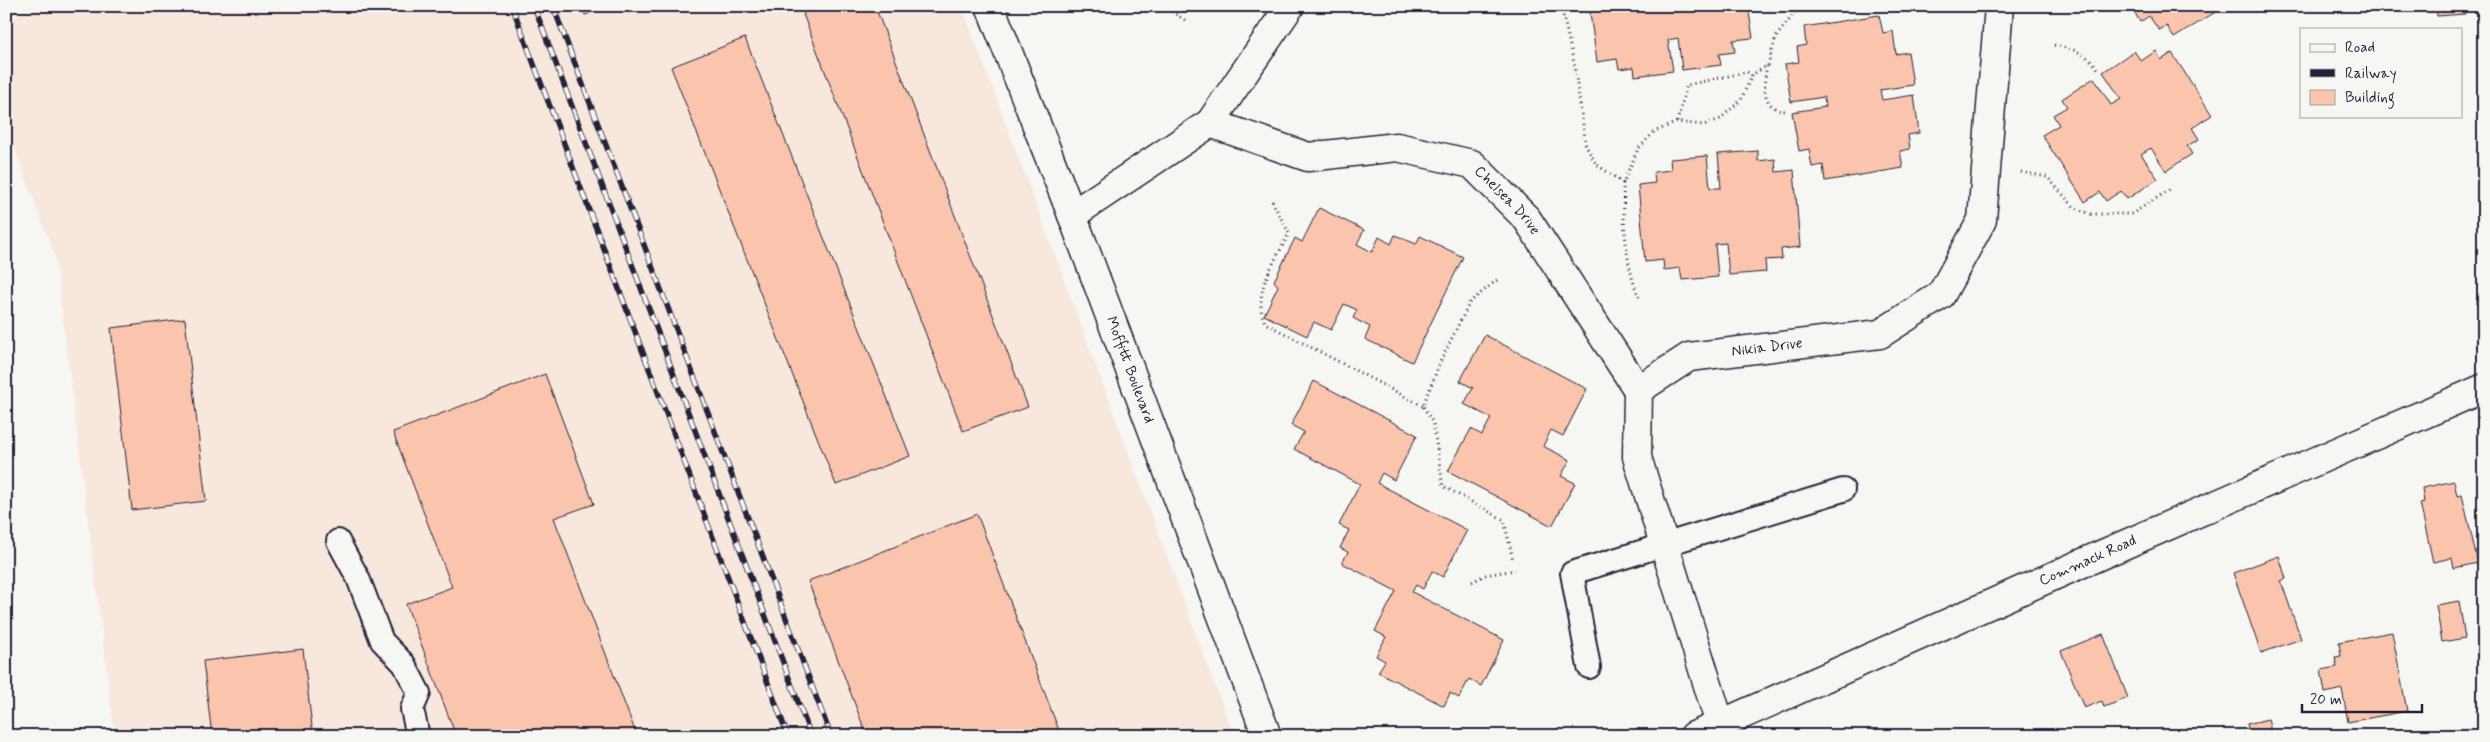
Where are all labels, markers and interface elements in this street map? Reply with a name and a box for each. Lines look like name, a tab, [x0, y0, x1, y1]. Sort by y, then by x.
legend	[2300, 28, 2462, 118]
text: Road	[2345, 38, 2375, 58]
text: Railway	[2345, 64, 2397, 84]
text: Building	[2345, 88, 2395, 109]
street label: Chelsea Drive	[1470, 162, 1545, 239]
street label: Moffitt Boulevard	[1101, 314, 1159, 426]
street label: Nikia Drive	[1730, 333, 1804, 362]
street label: Commack Road	[2036, 531, 2140, 591]
scale bar	[2302, 682, 2422, 714]
text: 20 m	[2310, 690, 2342, 710]

